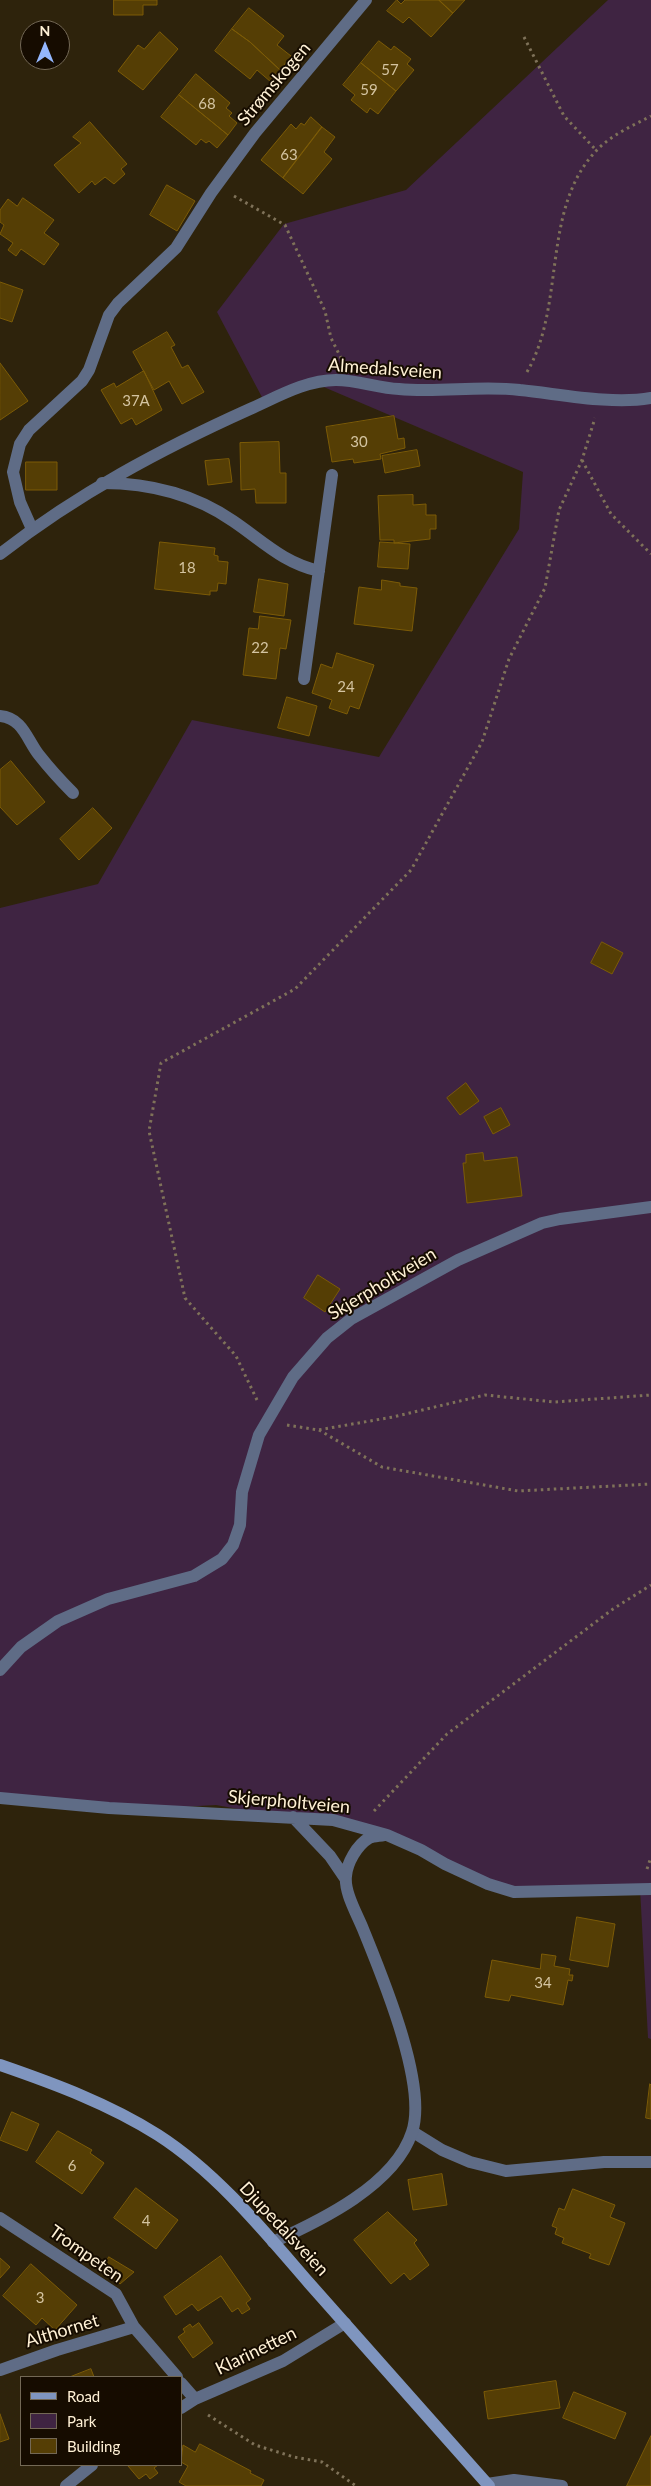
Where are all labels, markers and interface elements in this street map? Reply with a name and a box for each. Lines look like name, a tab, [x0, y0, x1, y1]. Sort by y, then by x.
north arrow	[20, 20, 70, 70]
text: N	[40, 22, 50, 39]
street label: Strømskogen	[233, 38, 315, 130]
house number: 57	[381, 61, 399, 79]
house number: 59	[360, 81, 378, 99]
house number: 68	[198, 95, 216, 113]
house number: 63	[280, 146, 298, 164]
street label: Almedalsveien	[327, 354, 443, 384]
house number: 37A	[122, 392, 150, 410]
house number: 30	[350, 433, 368, 451]
house number: 18	[178, 559, 196, 577]
house number: 22	[251, 639, 269, 657]
house number: 24	[337, 678, 355, 696]
street label: Skjerpholtveien	[324, 1243, 440, 1325]
street label: Skjerpholtveien	[227, 1786, 351, 1818]
house number: 34	[534, 1974, 552, 1992]
house number: 6	[68, 2157, 76, 2175]
street label: Djupedalsveien	[235, 2177, 333, 2281]
house number: 4	[142, 2212, 150, 2230]
street label: Trompeten	[45, 2221, 127, 2287]
house number: 3	[36, 2289, 44, 2307]
street label: Althornet	[23, 2310, 101, 2352]
street label: Klarinetten	[212, 2322, 300, 2380]
legend	[20, 2376, 182, 2466]
text: Road	[67, 2387, 100, 2405]
text: Park	[67, 2412, 96, 2430]
text: Building	[67, 2437, 120, 2455]

